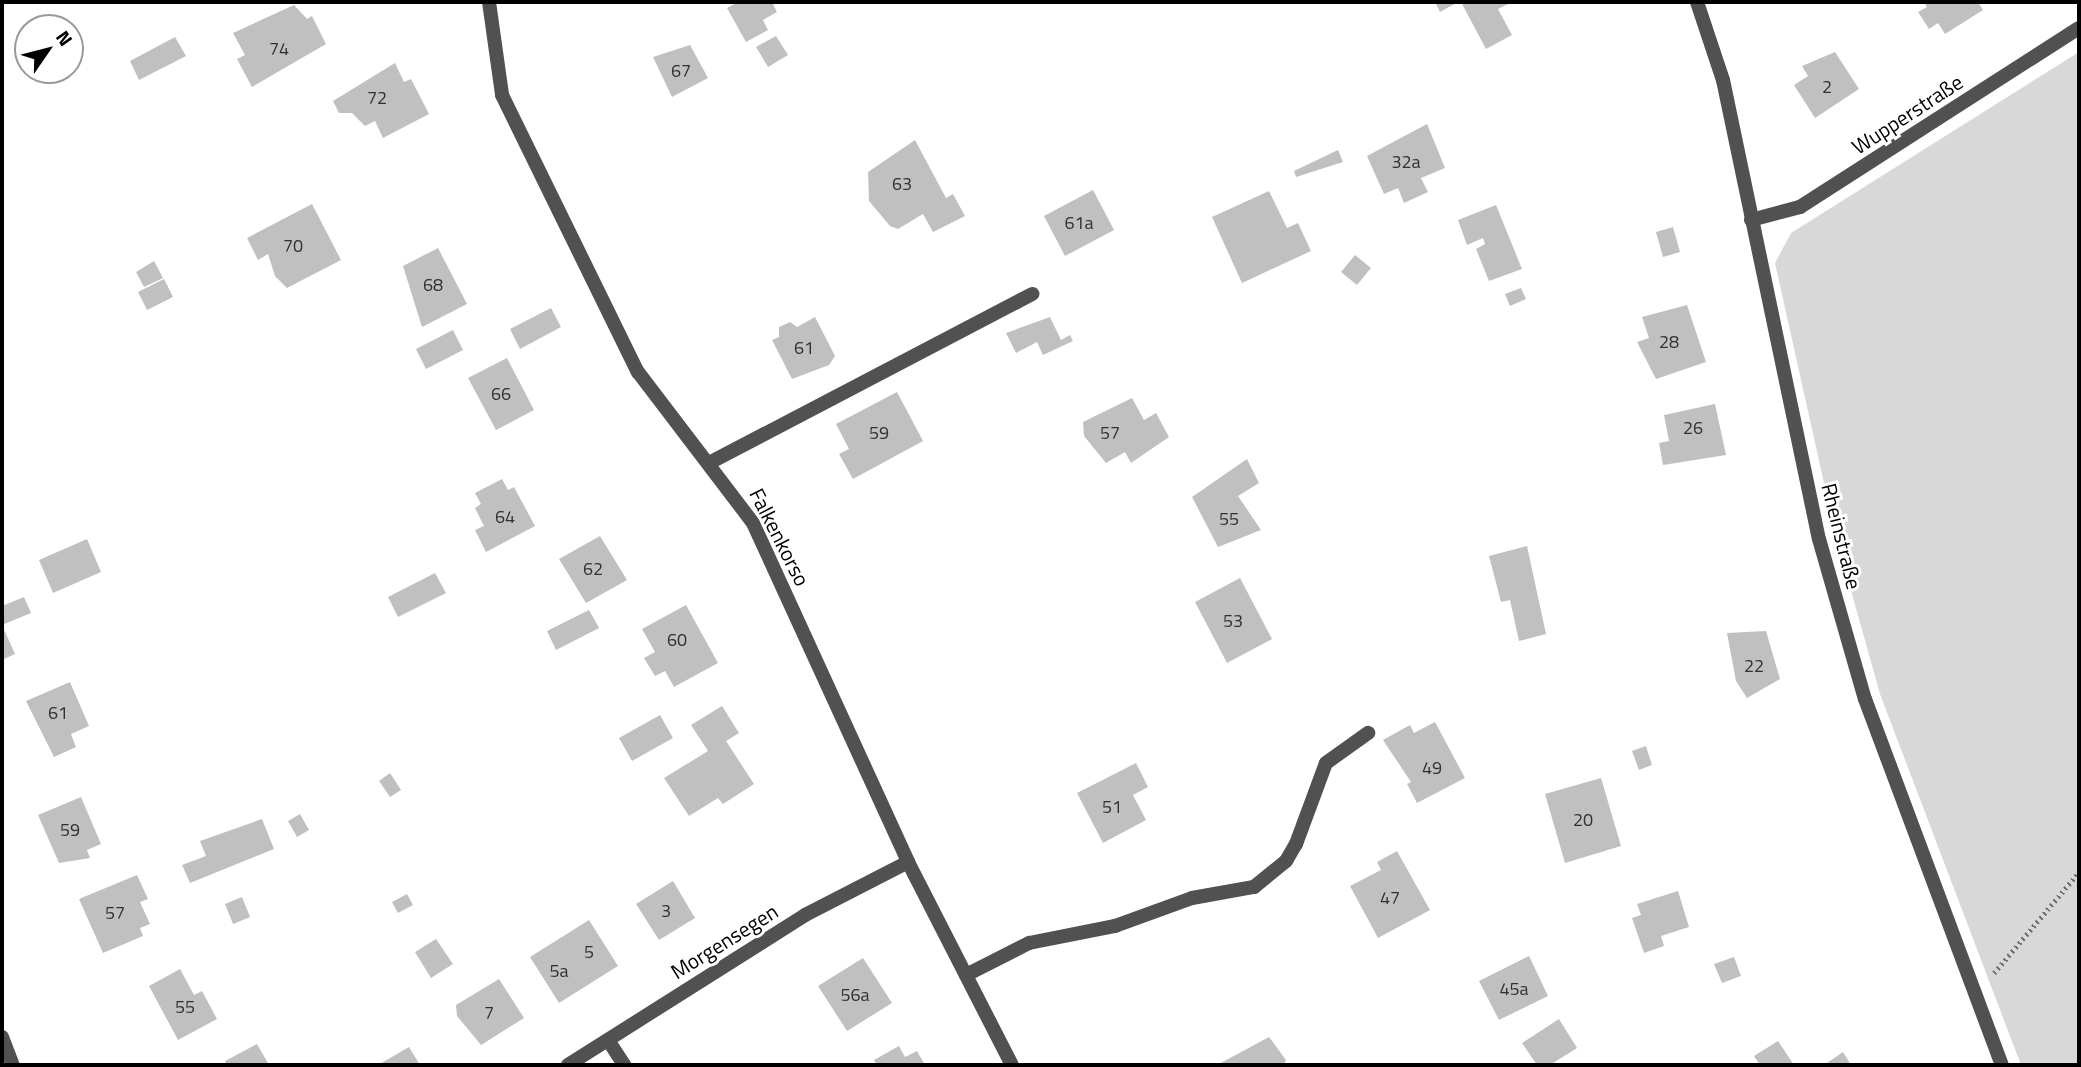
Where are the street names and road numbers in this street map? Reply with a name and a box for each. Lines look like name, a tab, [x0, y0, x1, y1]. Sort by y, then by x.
street label: Wupperstraße	[1847, 69, 1967, 159]
street label: Rheinstraße	[1817, 480, 1867, 592]
street label: Falkenkorso	[745, 484, 815, 590]
street label: Morgensegen	[666, 898, 782, 984]

